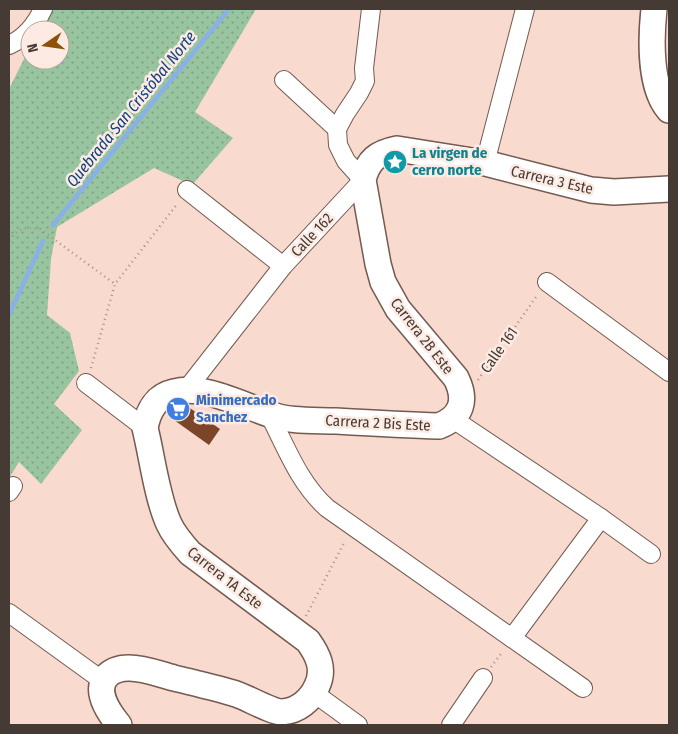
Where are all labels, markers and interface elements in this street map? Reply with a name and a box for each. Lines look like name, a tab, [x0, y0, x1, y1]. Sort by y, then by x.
north arrow	[20, 20, 70, 70]
water label: Quebrada San Cristóbal Norte	[62, 27, 200, 191]
text: N	[24, 42, 42, 54]
place label: La virgen de cerro norte	[412, 144, 488, 179]
place icon: La virgen de cerro norte	[382, 149, 408, 175]
street label: Carrera 3 Este	[509, 162, 595, 198]
street label: Calle 162	[287, 209, 337, 261]
street label: Carrera 2B Este	[387, 294, 457, 378]
street label: Calle 161	[477, 324, 521, 376]
place label: Minimercado Sanchez	[196, 391, 277, 426]
supermarket icon: Minimercado Sanchez	[165, 396, 191, 422]
street label: Carrera 2 Bis Este	[325, 411, 431, 435]
street label: Carrera 1A Este	[184, 543, 266, 613]

